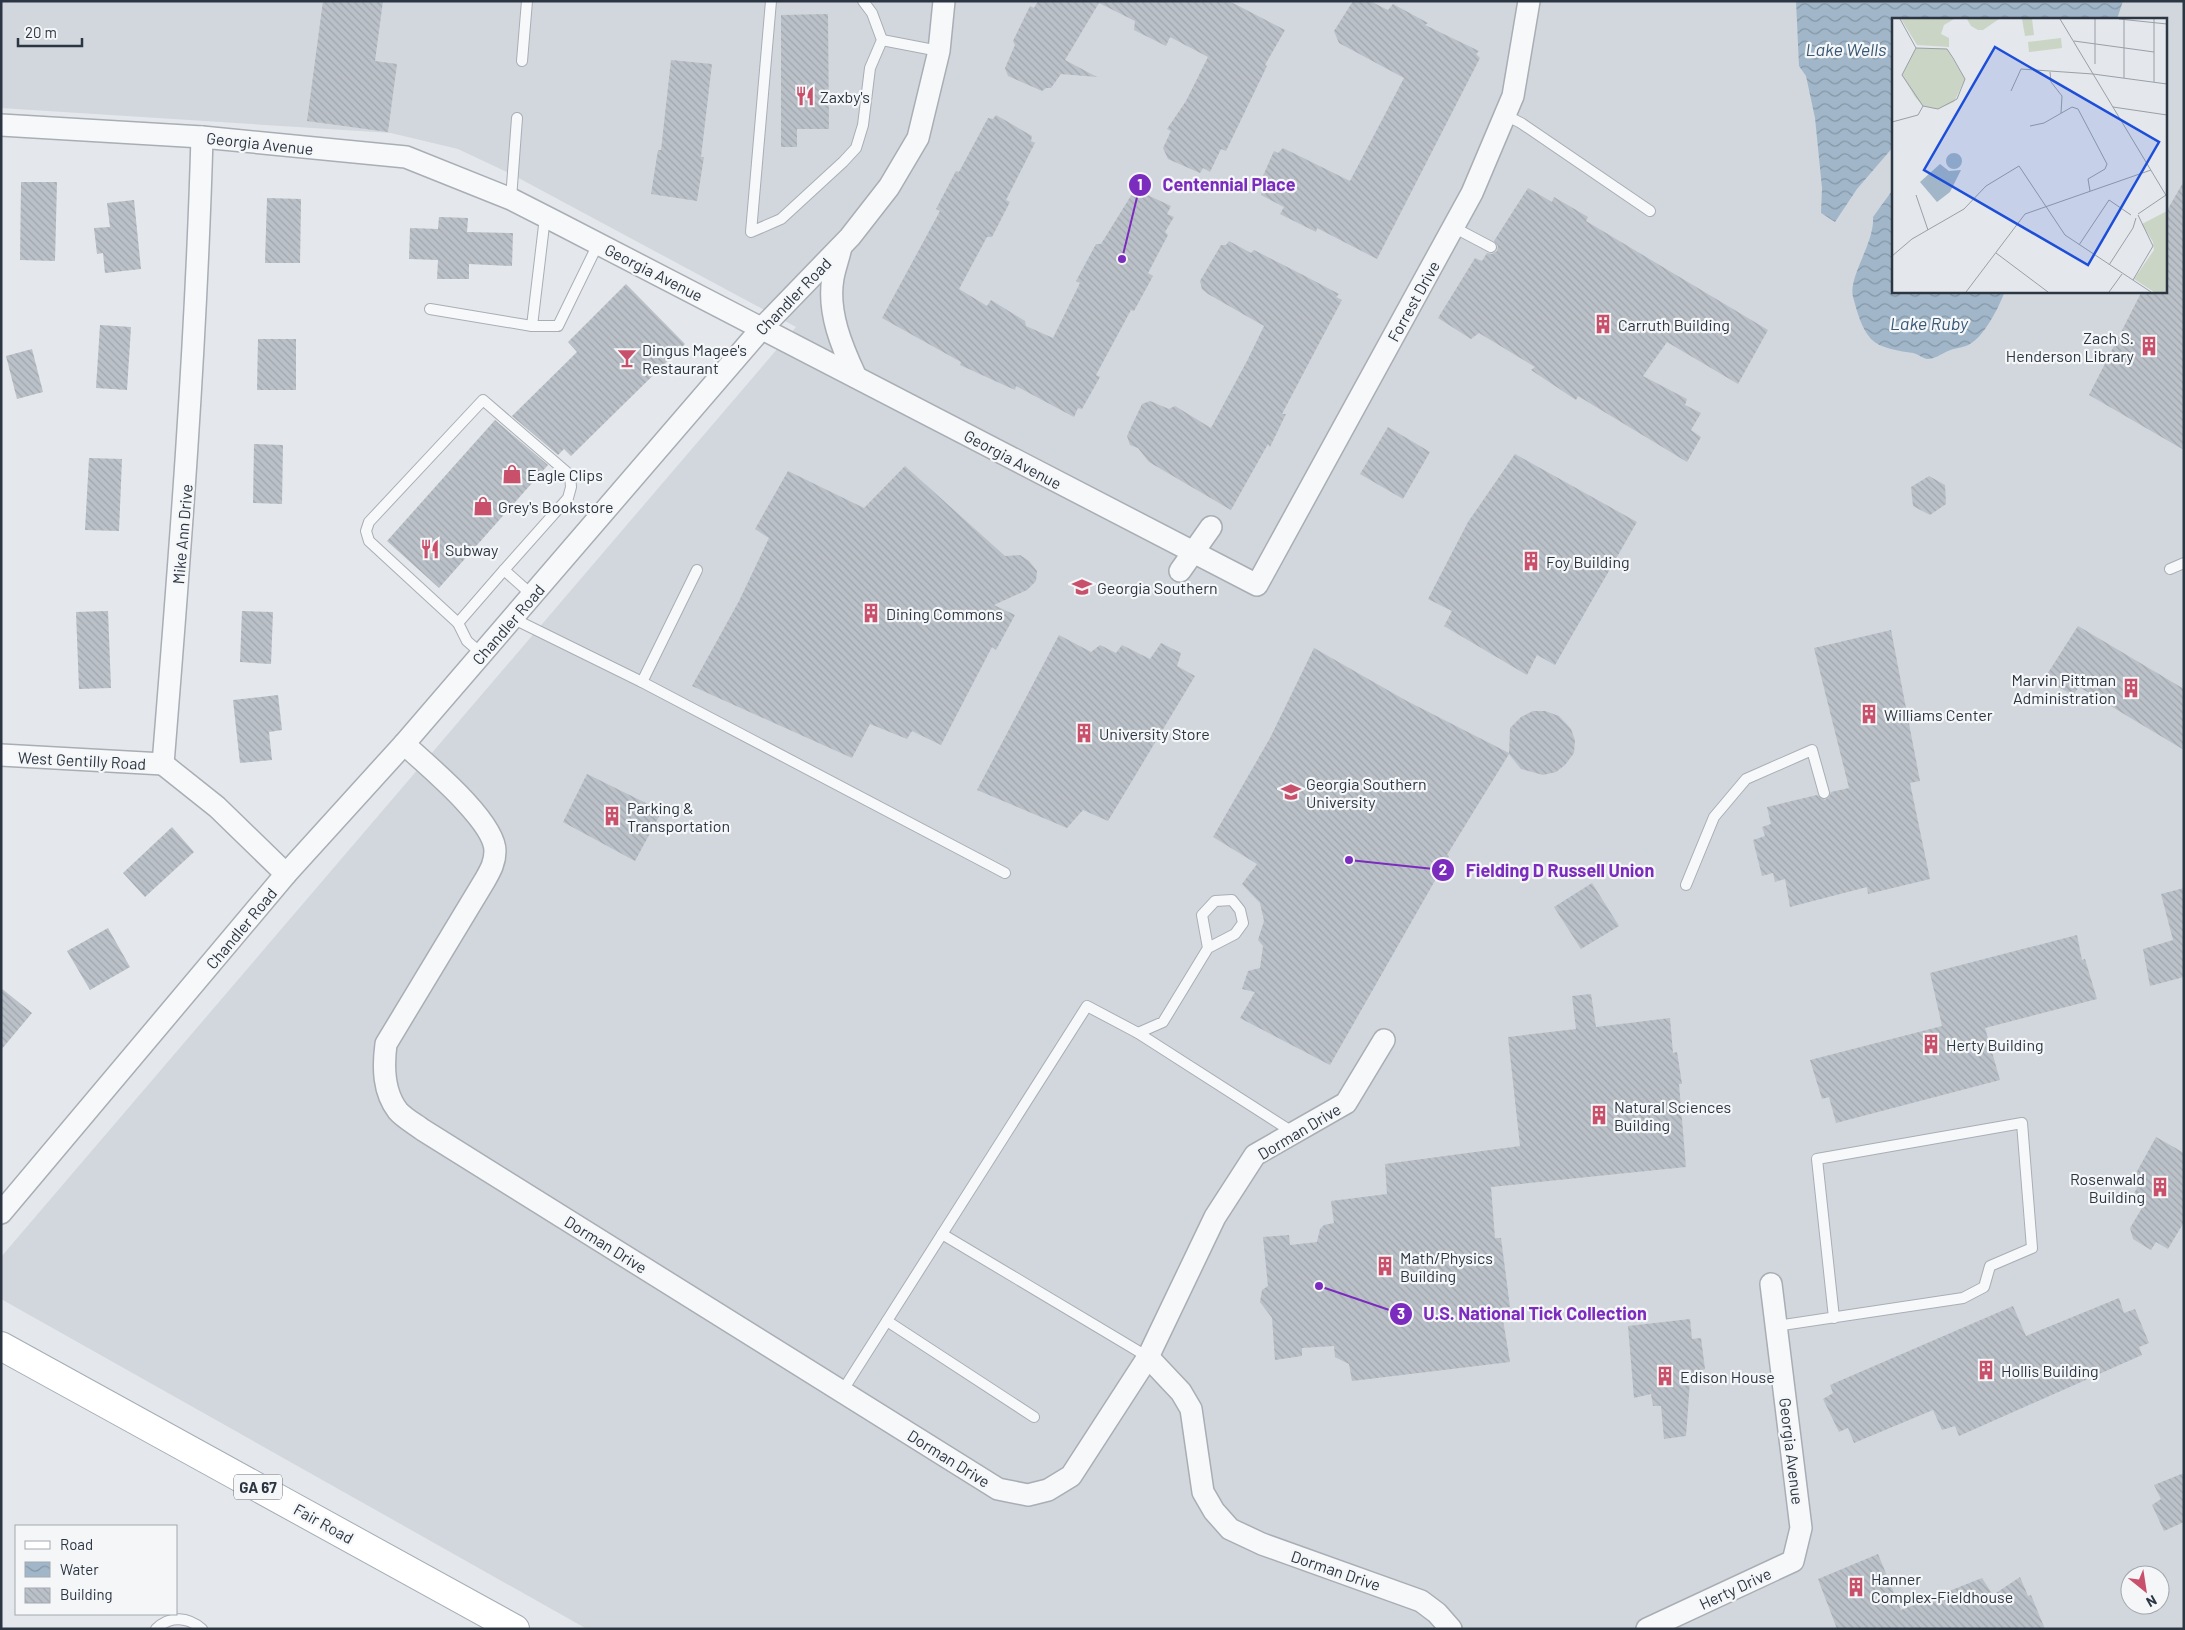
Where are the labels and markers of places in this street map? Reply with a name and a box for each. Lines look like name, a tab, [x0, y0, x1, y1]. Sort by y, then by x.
restaurant icon: Zaxby's	[794, 85, 816, 107]
place label: Zaxby's	[820, 87, 870, 106]
callout: Centennial Place	[1128, 168, 1306, 201]
building icon: Carruth Building	[1592, 313, 1614, 335]
place label: Carruth Building	[1618, 315, 1730, 334]
place label: Zach S. Henderson Library	[2006, 328, 2135, 365]
building icon: Zach S. Henderson Library	[2138, 335, 2160, 357]
place label: Dingus Magee's Restaurant	[642, 340, 747, 377]
bar icon: Dingus Magee's Restaurant	[616, 347, 638, 369]
shop icon: Eagle Clips	[501, 463, 523, 485]
place label: Eagle Clips	[527, 465, 603, 484]
shop icon: Grey's Bookstore	[472, 495, 494, 517]
place label: Grey's Bookstore	[498, 497, 614, 516]
restaurant icon: Subway	[419, 538, 441, 560]
place label: Subway	[445, 540, 499, 559]
building icon: Foy Building	[1520, 550, 1542, 572]
place label: Foy Building	[1546, 552, 1630, 571]
school or university icon: Georgia Southern	[1071, 576, 1093, 598]
place label: Georgia Southern	[1097, 578, 1218, 597]
building icon: Dining Commons	[860, 602, 882, 624]
place label: Dining Commons	[886, 604, 1003, 623]
place label: Marvin Pittman Administration	[2011, 670, 2116, 707]
building icon: Marvin Pittman Administration	[2120, 677, 2142, 699]
building icon: Williams Center	[1858, 703, 1880, 725]
place label: Williams Center	[1884, 705, 1993, 724]
building icon: University Store	[1073, 722, 1095, 744]
place label: University Store	[1099, 724, 1210, 743]
place label: Georgia Southern University	[1306, 774, 1427, 811]
school or university icon: Georgia Southern University	[1280, 781, 1302, 803]
place label: Parking & Transportation	[627, 798, 730, 835]
building icon: Parking & Transportation	[601, 805, 623, 827]
callout: Fielding D Russell Union	[1431, 854, 1664, 887]
building icon: Herty Building	[1920, 1033, 1942, 1055]
place label: Herty Building	[1946, 1035, 2044, 1054]
place label: Natural Sciences Building	[1614, 1097, 1731, 1134]
building icon: Natural Sciences Building	[1588, 1104, 1610, 1126]
place label: Rosenwald Building	[2070, 1169, 2145, 1206]
building icon: Rosenwald Building	[2149, 1176, 2171, 1198]
place label: Math/Physics Building	[1400, 1248, 1493, 1285]
building icon: Math/Physics Building	[1374, 1255, 1396, 1277]
callout: U.S. National Tick Collection	[1388, 1298, 1657, 1331]
building icon: Hollis Building	[1975, 1359, 1997, 1381]
place label: Hollis Building	[2001, 1361, 2099, 1380]
building icon: Edison House	[1654, 1365, 1676, 1387]
place label: Edison House	[1680, 1367, 1775, 1386]
place label: Hanner Complex-Fieldhouse	[1871, 1569, 2013, 1606]
building icon: Hanner Complex-Fieldhouse	[1845, 1576, 1867, 1598]

